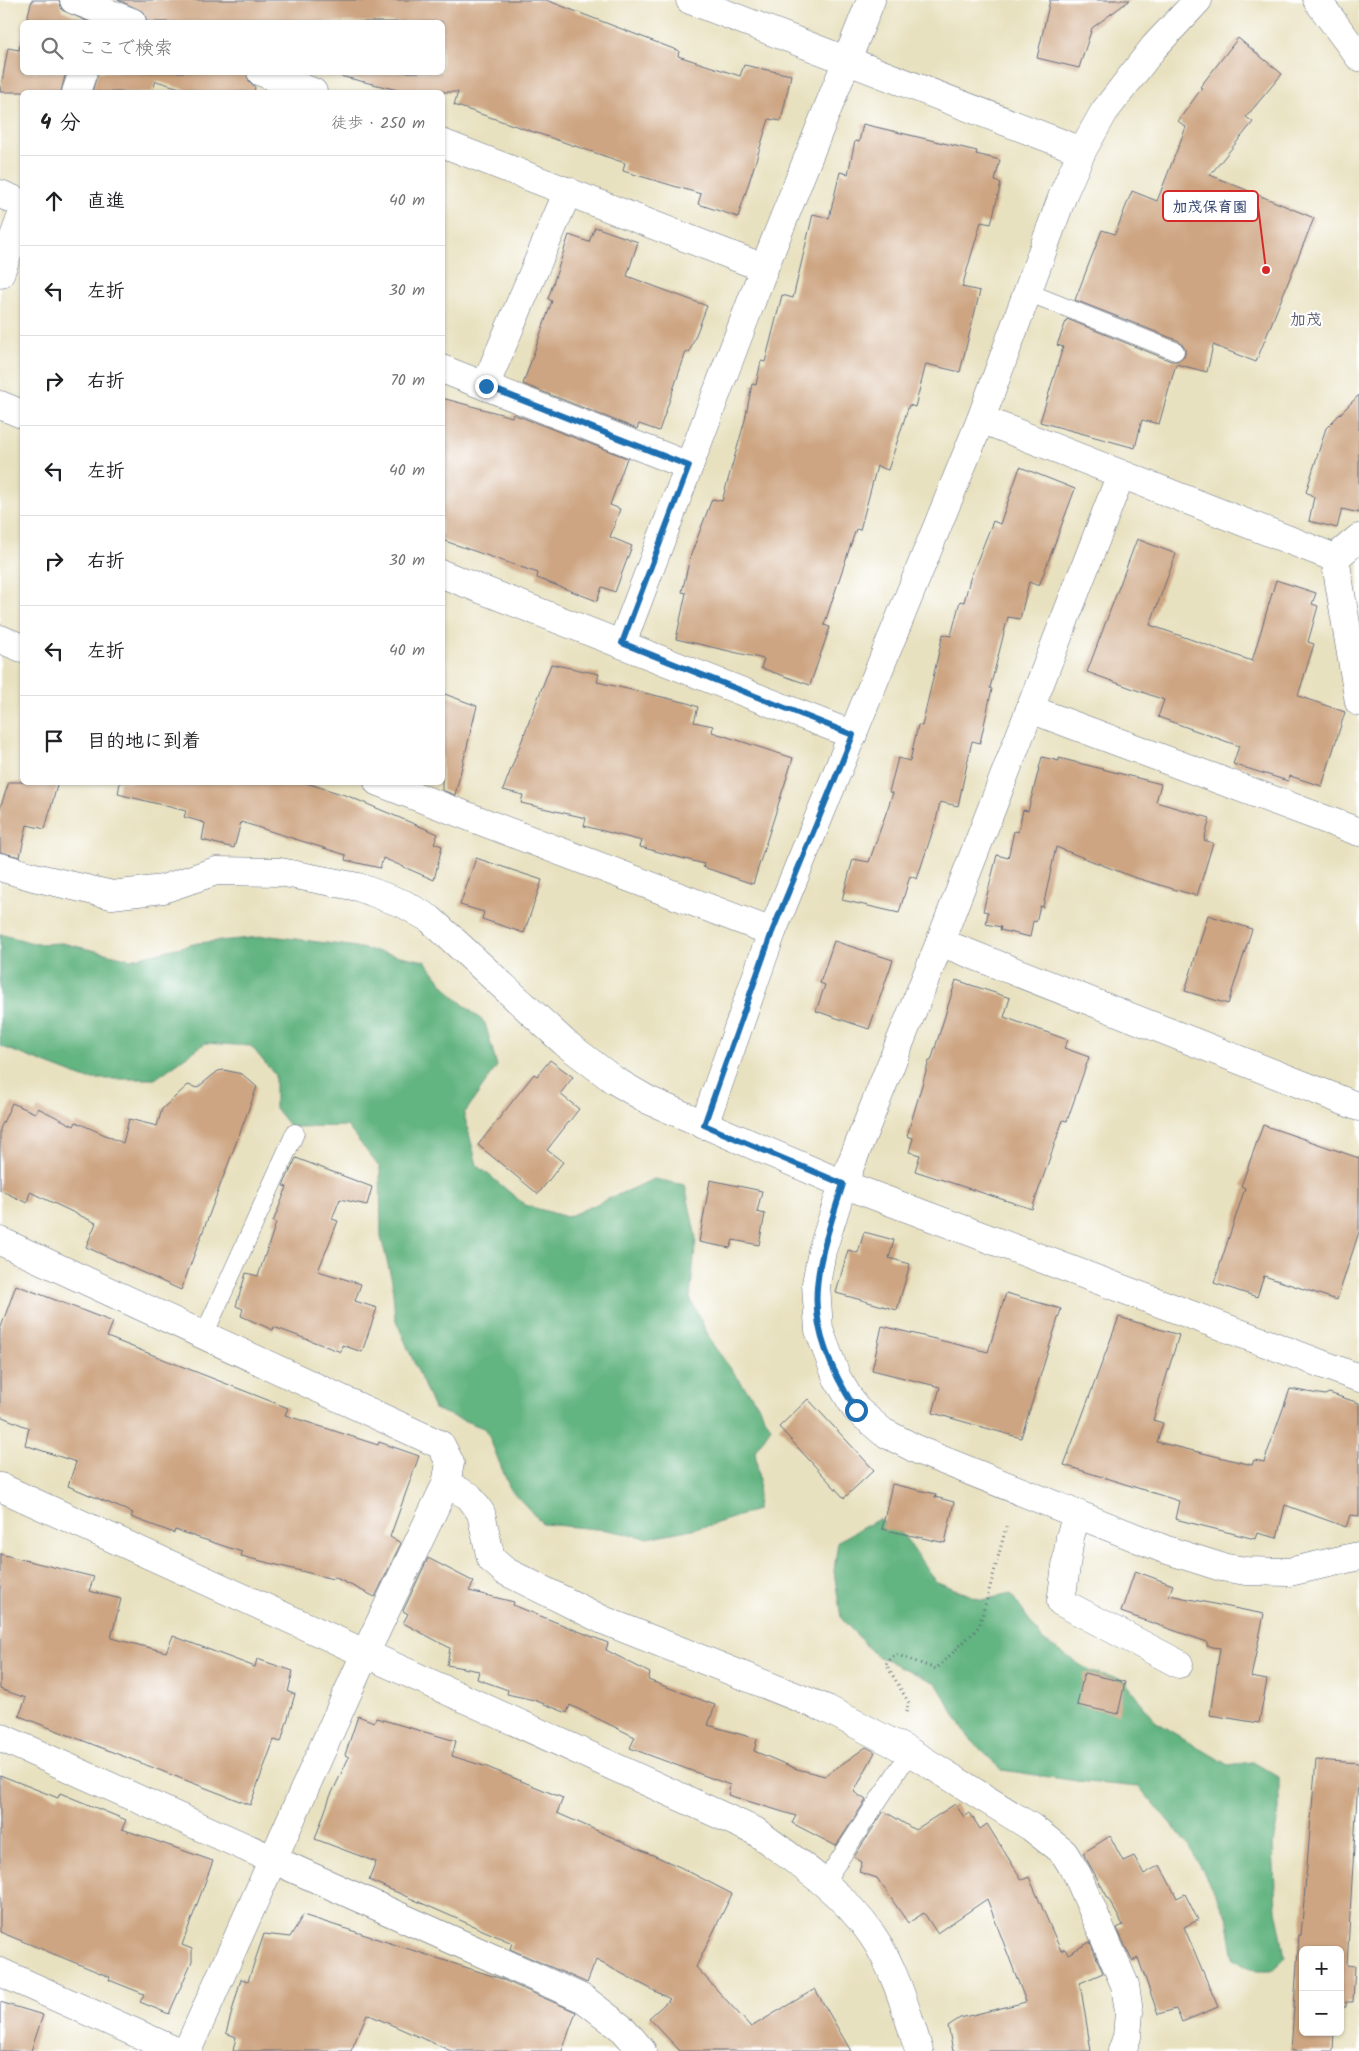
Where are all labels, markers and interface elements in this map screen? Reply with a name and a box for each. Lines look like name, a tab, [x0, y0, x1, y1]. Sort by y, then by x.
search box	[20, 20, 445, 75]
icon: search	[38, 34, 66, 62]
text: ここで検索	[78, 34, 173, 64]
text: 4 分	[40, 107, 81, 140]
text: 徒歩 · 250 m	[331, 111, 425, 136]
icon: ahead	[40, 187, 68, 215]
text: 直進	[87, 187, 125, 217]
text: 40 m	[389, 188, 425, 213]
callout: 加茂保育園	[1163, 191, 1258, 221]
text: 加茂保育園	[1172, 196, 1248, 220]
icon: left	[40, 277, 68, 305]
text: 左折	[87, 277, 125, 307]
text: 30 m	[389, 278, 425, 303]
district label: 加茂	[1290, 308, 1322, 333]
icon: right	[40, 367, 68, 395]
text: 右折	[87, 367, 125, 397]
text: 70 m	[390, 368, 425, 393]
route end	[475, 375, 498, 398]
icon: left	[40, 457, 68, 485]
text: 左折	[87, 457, 125, 487]
text: 40 m	[389, 458, 425, 483]
icon: right	[40, 547, 68, 575]
text: 右折	[87, 547, 125, 577]
text: 30 m	[389, 548, 425, 573]
icon: left	[40, 637, 68, 665]
text: 左折	[87, 637, 125, 667]
text: 40 m	[389, 638, 425, 663]
icon: arrive	[40, 727, 68, 755]
text: 目的地に到着	[87, 727, 201, 757]
route start	[845, 1399, 868, 1422]
map controls	[1299, 1946, 1344, 2036]
button: +	[1299, 1946, 1344, 1991]
button: −	[1299, 1991, 1344, 2036]

